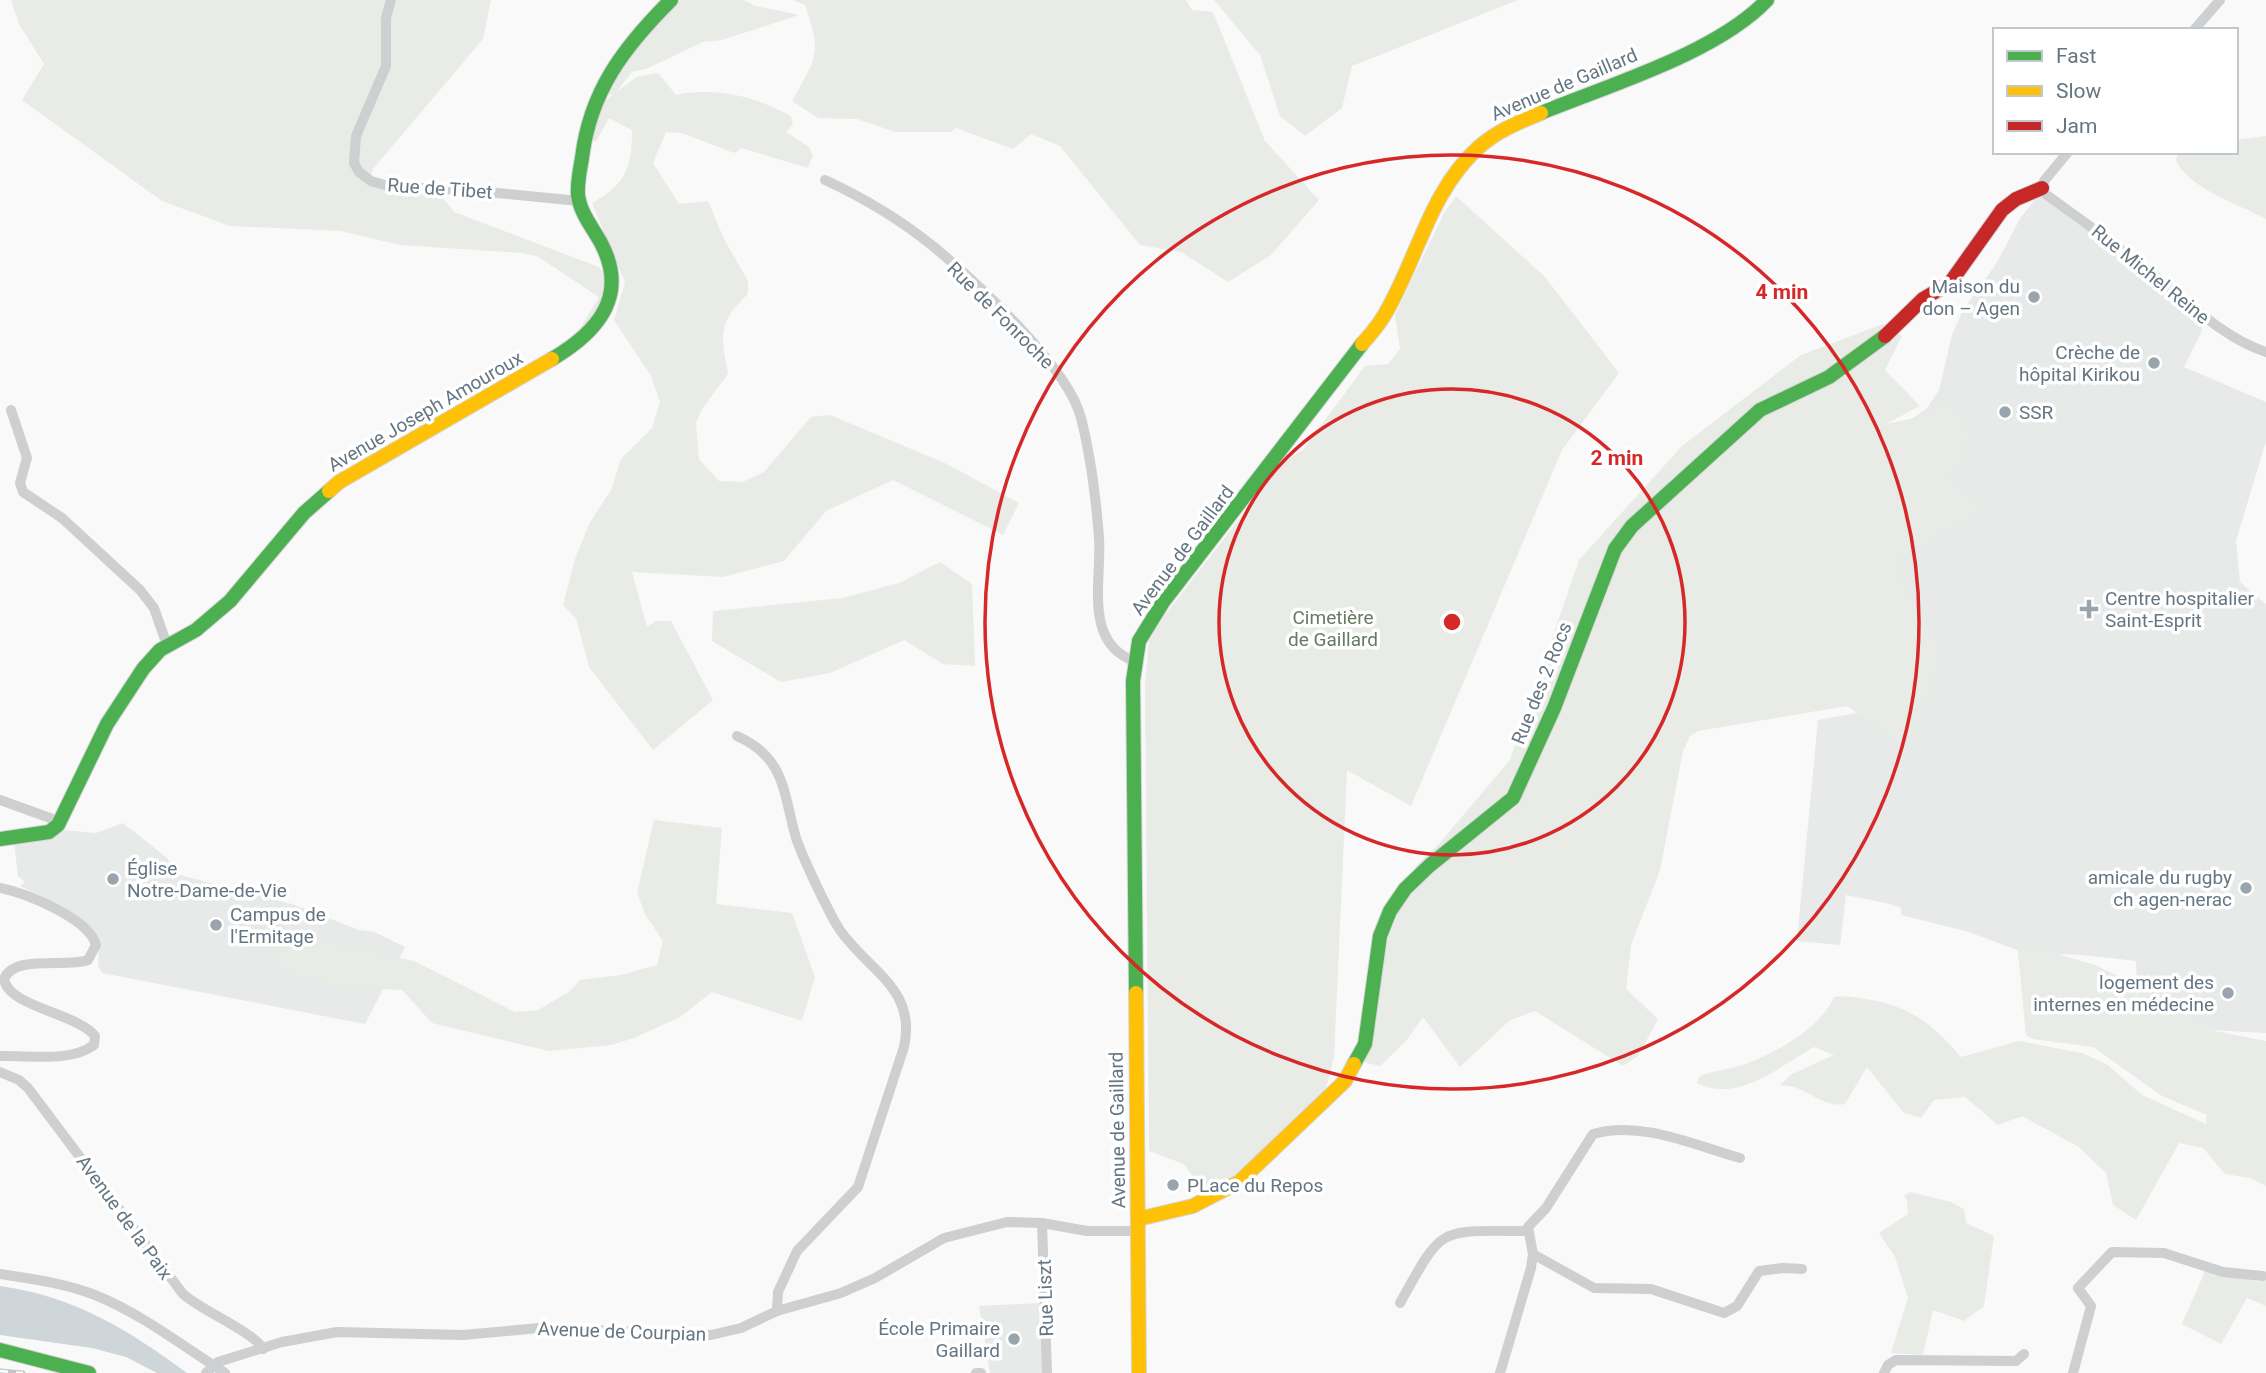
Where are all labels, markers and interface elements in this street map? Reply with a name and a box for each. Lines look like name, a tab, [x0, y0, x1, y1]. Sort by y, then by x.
legend	[1993, 28, 2238, 154]
street label: Avenue de Gaillard	[1488, 43, 1641, 126]
text: Fast	[2056, 44, 2097, 68]
text: Slow	[2056, 79, 2102, 103]
text: Jam	[2056, 114, 2097, 138]
street label: Rue de Tibet	[387, 173, 493, 204]
street label: Rue Michel Reine	[2087, 220, 2214, 329]
street label: Rue de Fonroche	[942, 257, 1059, 374]
place label: Maison du don – Agen	[1922, 275, 2020, 320]
text: 4 min	[1756, 280, 1808, 304]
marker: Maison du don – Agen	[2026, 289, 2042, 305]
place label: Crèche de hôpital Kirikou	[2019, 341, 2140, 386]
street label: Avenue Joseph Amouroux	[324, 346, 527, 477]
marker: Crèche de hôpital Kirikou	[2146, 355, 2162, 371]
place label: SSR	[2019, 401, 2054, 424]
marker: SSR	[1997, 404, 2013, 420]
text: 2 min	[1591, 446, 1643, 470]
street label: Avenue de Gaillard	[1126, 481, 1239, 620]
place label: Centre hospitalier Saint-Esprit	[2105, 587, 2254, 632]
marker: Centre hospitalier Saint-Esprit	[2079, 599, 2099, 619]
park label: Cimetière de Gaillard	[1288, 606, 1378, 651]
centre of rings	[1440, 610, 1464, 634]
street label: Rue des 2 Rocs	[1506, 619, 1576, 748]
place label: Église Notre-Dame-de-Vie	[127, 857, 287, 902]
place label: amicale du rugby ch agen-nerac	[2088, 866, 2232, 911]
marker: Église Notre-Dame-de-Vie	[105, 871, 121, 887]
marker: amicale du rugby ch agen-nerac	[2238, 880, 2254, 896]
place label: Campus de l'Ermitage	[230, 903, 326, 948]
marker: Campus de l'Ermitage	[208, 917, 224, 933]
place label: logement des internes en médecine	[2033, 971, 2214, 1016]
marker: logement des internes en médecine	[2220, 985, 2236, 1001]
street label: Avenue de Gaillard	[1105, 1051, 1130, 1209]
street label: Avenue de la Paix	[72, 1151, 178, 1284]
place label: PLace du Repos	[1187, 1174, 1323, 1197]
marker: PLace du Repos	[1165, 1177, 1181, 1193]
street label: Rue Liszt	[1033, 1259, 1058, 1337]
street label: Avenue de Courpian	[537, 1317, 707, 1346]
place label: École Primaire Gaillard	[878, 1317, 1000, 1362]
marker: École Primaire Gaillard	[1006, 1331, 1022, 1347]

